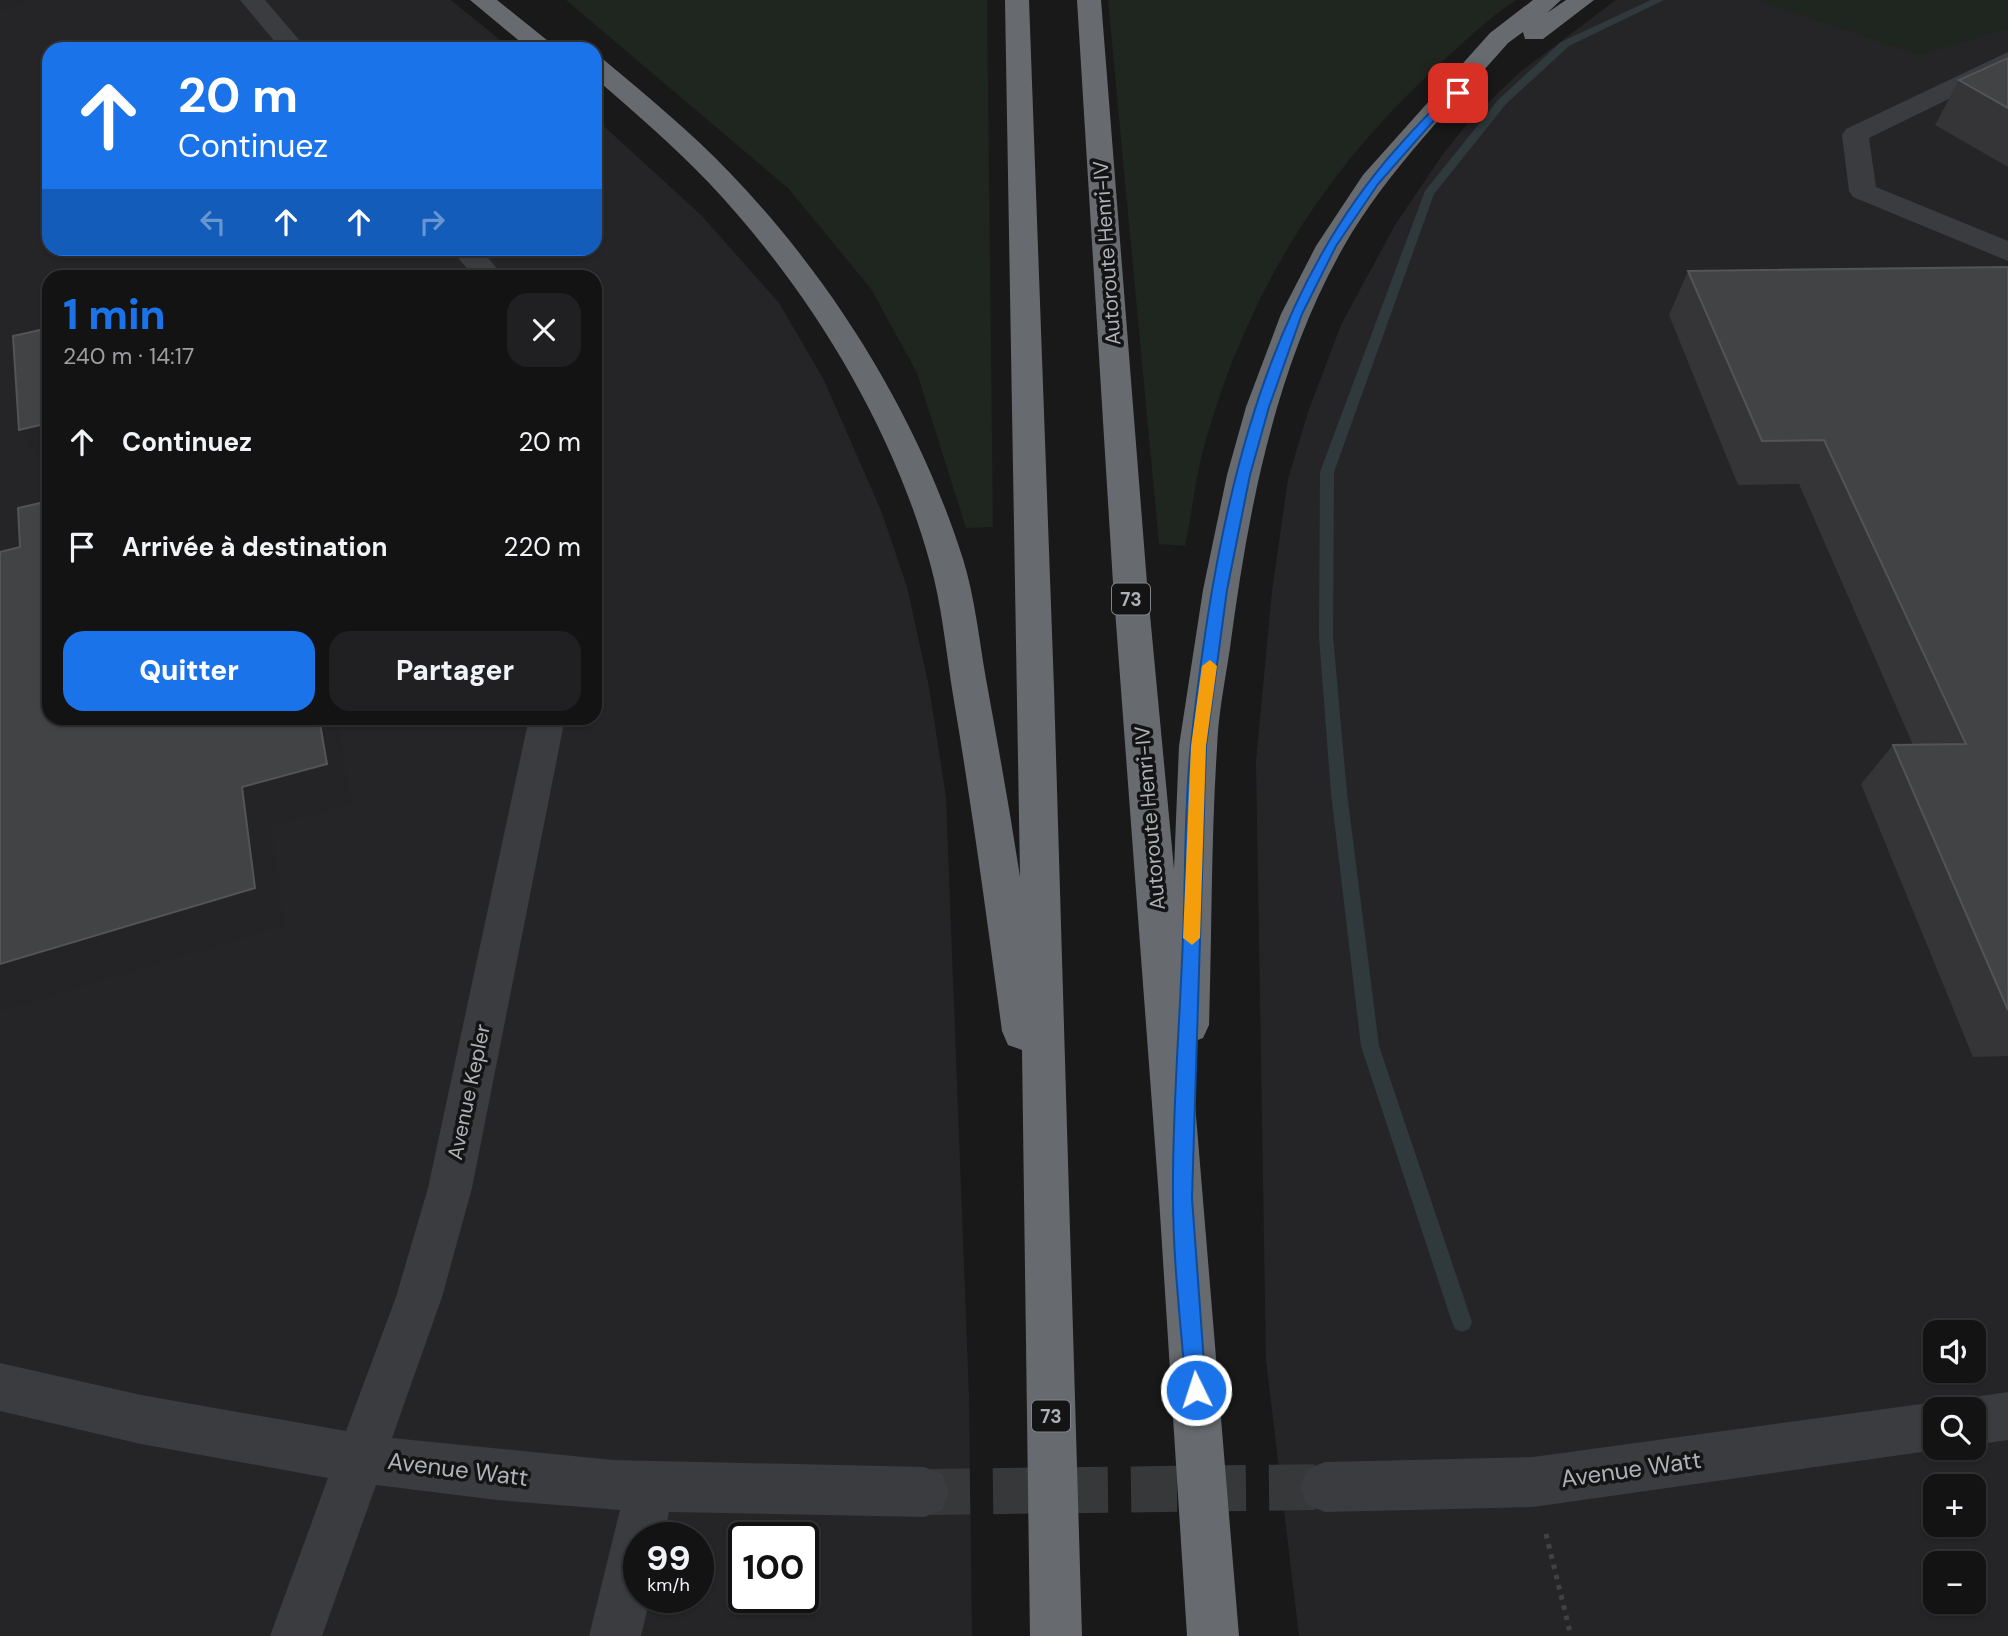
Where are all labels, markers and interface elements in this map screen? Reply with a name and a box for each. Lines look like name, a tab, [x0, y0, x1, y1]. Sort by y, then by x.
text: 20 m	[178, 63, 298, 127]
pin	[1428, 63, 1488, 123]
icon: ahead	[63, 70, 154, 161]
icon: arrive	[1439, 74, 1477, 112]
text: Continuez	[178, 125, 328, 167]
street label: Autoroute Henri-IV	[1087, 160, 1127, 346]
icon: left	[194, 203, 232, 241]
icon: ahead	[267, 203, 305, 241]
icon: ahead	[340, 203, 378, 241]
icon: right	[413, 203, 451, 241]
text: 1 min	[63, 287, 166, 342]
button: close	[507, 293, 581, 367]
text: 240 m · 14:17	[63, 341, 194, 371]
icon: ahead	[63, 423, 101, 461]
text: Continuez	[122, 425, 252, 459]
text: 20 m	[518, 425, 581, 459]
icon: arrive	[63, 528, 101, 566]
text: Arrivée à destination	[122, 530, 388, 564]
text: 220 m	[503, 530, 581, 564]
road number: 73	[1112, 584, 1150, 614]
button: Quitter	[63, 631, 315, 711]
button: Partager	[329, 631, 581, 711]
street label: Autoroute Henri-IV	[1128, 725, 1172, 911]
street label: Avenue Kepler	[441, 1021, 497, 1162]
map controls	[1923, 1320, 1986, 1614]
button: sound	[1923, 1320, 1986, 1383]
position arrow	[1159, 1353, 1233, 1427]
button: search	[1923, 1397, 1986, 1460]
road number: 73	[1032, 1400, 1070, 1432]
street label: Avenue Watt	[1559, 1444, 1703, 1494]
street label: Avenue Watt	[386, 1445, 530, 1493]
button: +	[1923, 1474, 1986, 1537]
speed limit sign: 100	[728, 1522, 819, 1613]
text: 99	[646, 1535, 691, 1581]
button: −	[1923, 1551, 1986, 1614]
text: km/h	[647, 1573, 690, 1597]

